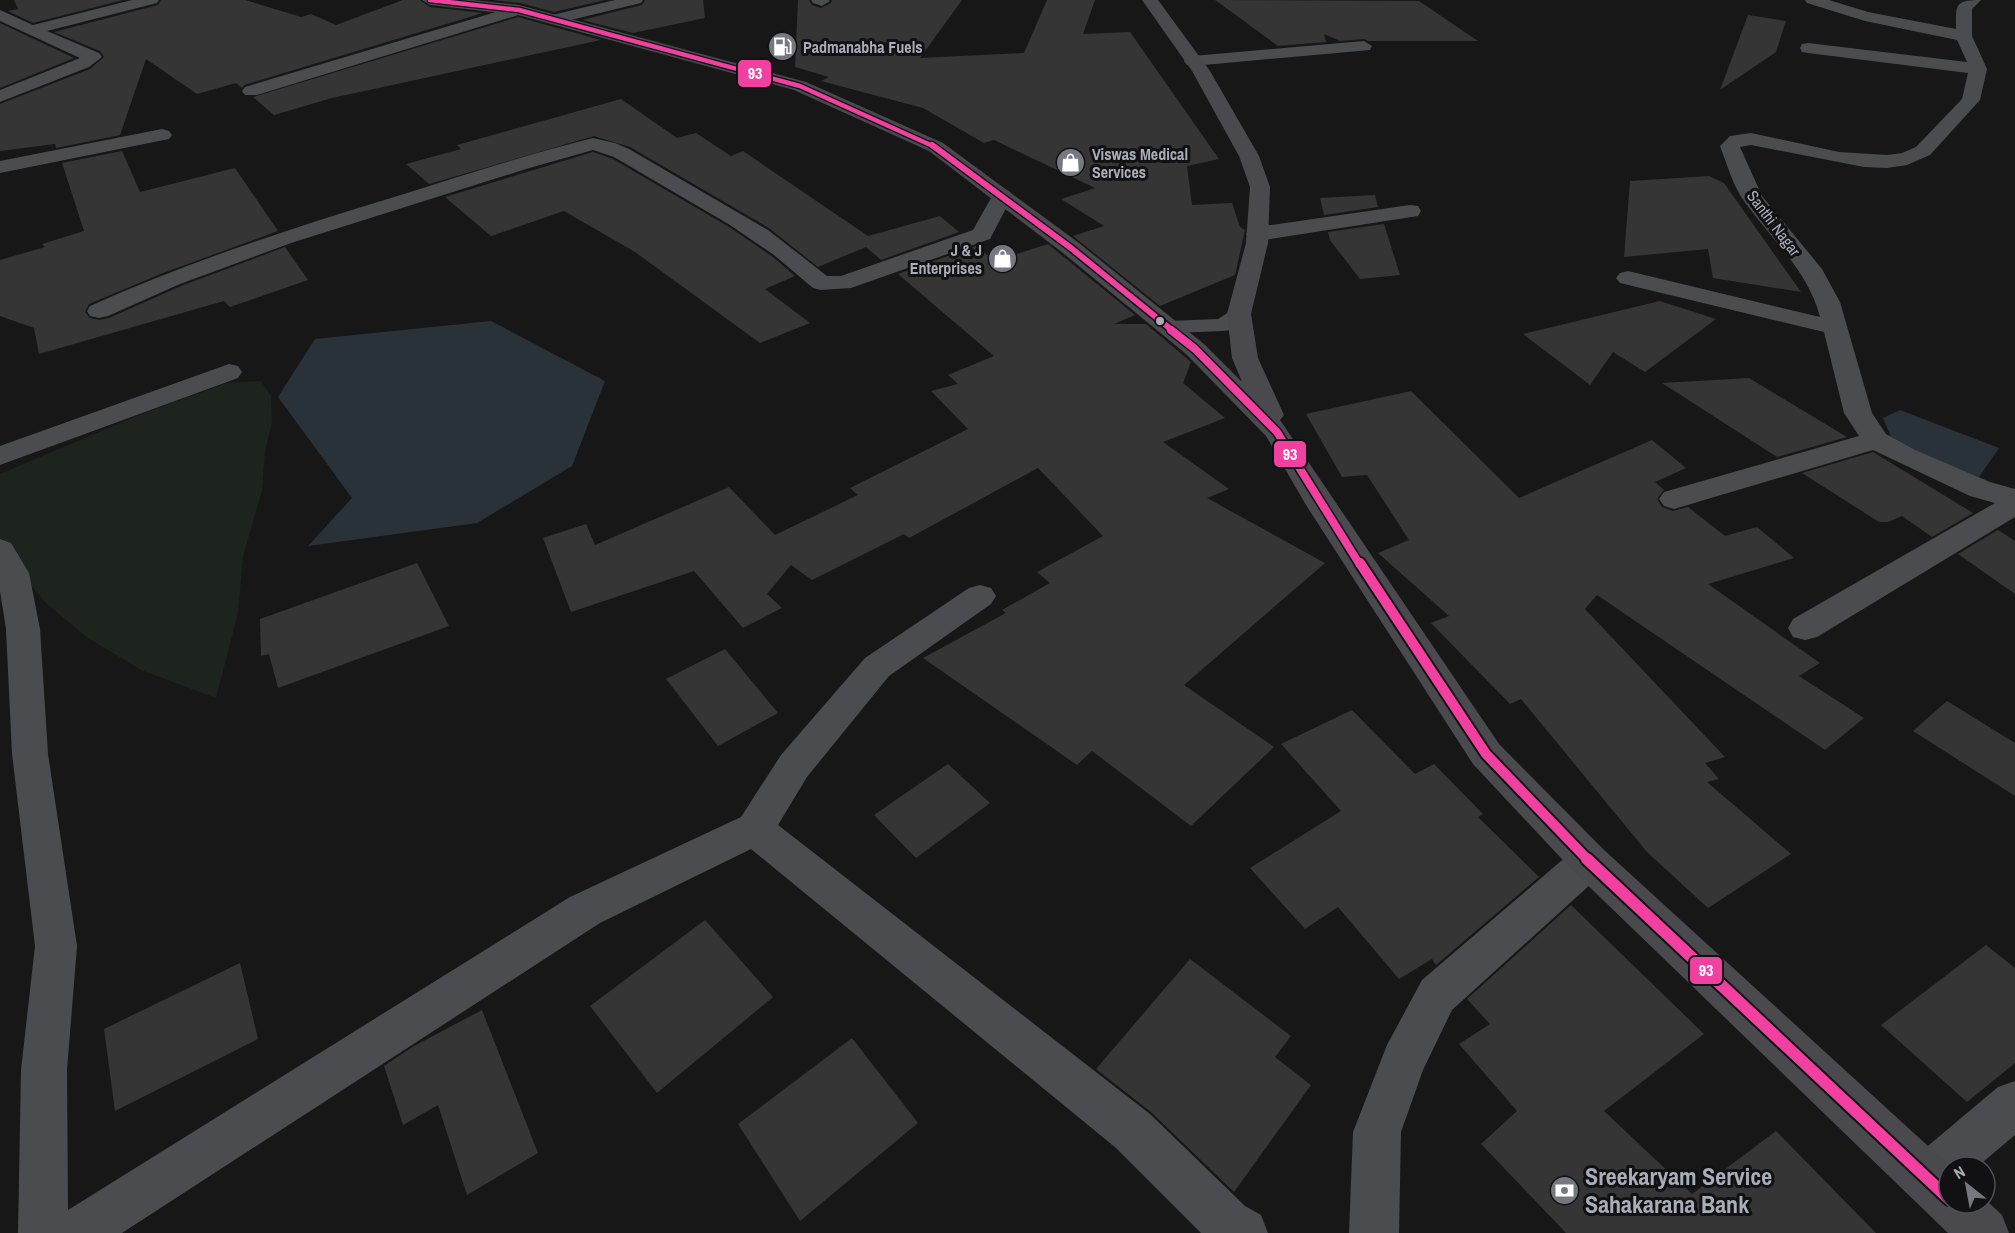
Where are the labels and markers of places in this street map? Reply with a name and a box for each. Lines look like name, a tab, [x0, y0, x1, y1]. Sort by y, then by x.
fuel station icon: Padmanabha Fuels	[766, 31, 798, 63]
place label: Padmanabha Fuels	[803, 36, 923, 58]
place label: Viswas Medical Services	[1092, 143, 1188, 183]
shop icon: Viswas Medical Services	[1055, 147, 1087, 179]
place label: J & J Enterprises	[910, 239, 982, 279]
shop icon: J & J Enterprises	[987, 243, 1019, 275]
unlabelled marker	[1154, 315, 1166, 327]
place label: Sreekaryam Service Sahakarana Bank	[1585, 1160, 1772, 1220]
bank icon: Sreekaryam Service Sahakarana Bank	[1548, 1174, 1580, 1206]

